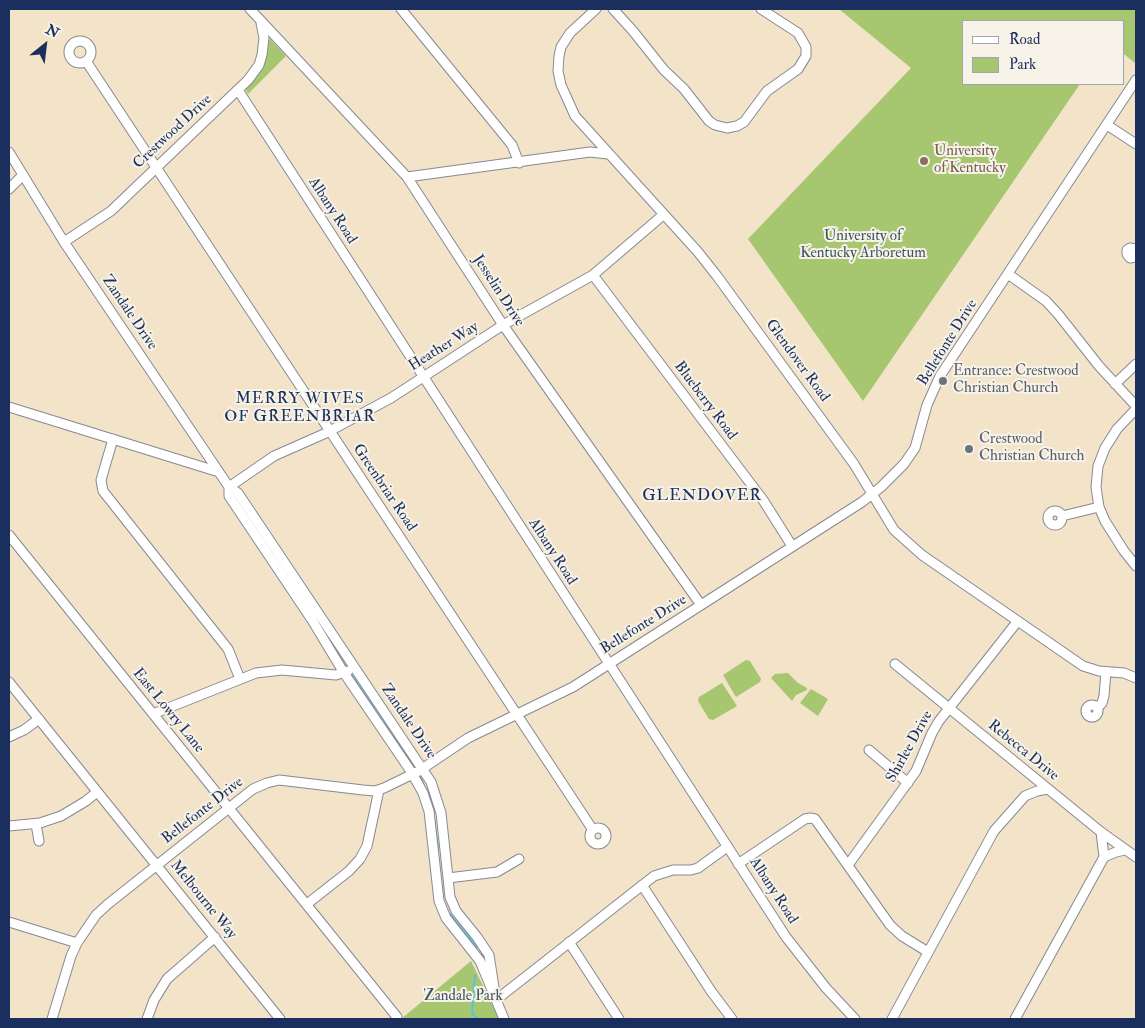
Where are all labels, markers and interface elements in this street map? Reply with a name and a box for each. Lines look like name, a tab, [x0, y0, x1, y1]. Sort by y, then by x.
north arrow	[20, 20, 70, 70]
legend	[962, 20, 1125, 85]
text: N	[43, 21, 62, 42]
text: Road	[1009, 30, 1040, 49]
text: Park	[1009, 55, 1036, 74]
street label: Crestwood Drive	[130, 91, 216, 173]
place label: University of Kentucky	[934, 143, 1006, 178]
marker: University of Kentucky	[918, 155, 930, 167]
street label: Albany Road	[304, 174, 360, 248]
park label: University of Kentucky Arboretum	[800, 228, 926, 263]
street label: Jesselin Drive	[468, 252, 528, 330]
street label: Zandale Drive	[97, 272, 161, 354]
street label: Bellefonte Drive	[914, 297, 982, 389]
street label: Glendover Road	[761, 316, 833, 406]
street label: Heather Way	[406, 318, 482, 376]
street label: Blueberry Road	[670, 358, 740, 444]
place label: Entrance: Crestwood Christian Church	[953, 363, 1079, 398]
marker: Entrance: Crestwood Christian Church	[937, 375, 949, 387]
district label: MERRY WIVES OF GREENBRIAR	[223, 390, 377, 428]
place label: Crestwood Christian Church	[979, 431, 1084, 466]
street label: Greenbriar Road	[348, 441, 420, 535]
marker: Crestwood Christian Church	[963, 443, 975, 455]
district label: GLENDOVER	[641, 487, 763, 507]
street label: Albany Road	[524, 515, 580, 589]
street label: Bellefonte Drive	[598, 591, 690, 659]
street label: East Lowry Lane	[128, 665, 208, 757]
street label: Zandale Drive	[376, 681, 440, 763]
street label: Shirlee Drive	[883, 708, 937, 786]
street label: Rebecca Drive	[984, 717, 1062, 785]
street label: Bellefonte Drive	[159, 774, 247, 848]
street label: Albany Road	[745, 854, 801, 928]
street label: Melbourne Way	[166, 857, 240, 943]
park label: Zandale Park	[423, 988, 503, 1006]

